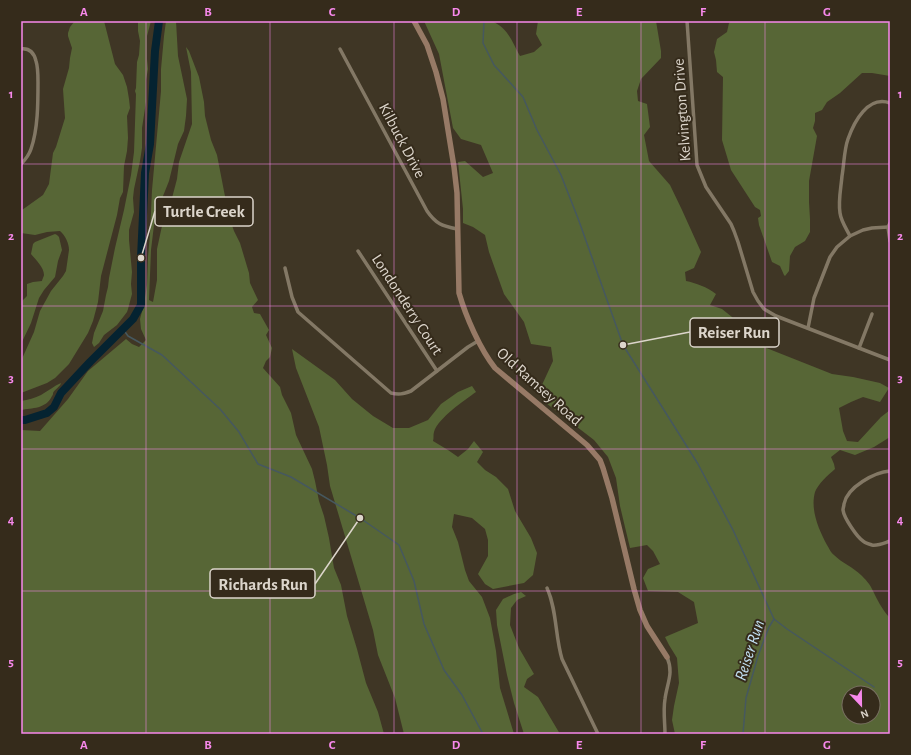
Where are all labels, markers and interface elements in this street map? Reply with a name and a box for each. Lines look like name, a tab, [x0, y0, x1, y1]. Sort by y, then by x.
text: A	[80, 6, 88, 19]
text: B	[204, 6, 212, 19]
text: C	[329, 6, 336, 19]
text: D	[452, 6, 461, 19]
text: E	[576, 6, 583, 19]
text: F	[700, 6, 707, 19]
text: G	[823, 6, 831, 19]
street label: Kelvington Drive	[670, 58, 694, 162]
text: 1	[9, 88, 13, 101]
text: 1	[898, 88, 902, 101]
street label: Kilbuck Drive	[376, 100, 429, 181]
callout: Turtle Creek	[155, 197, 253, 226]
text: Turtle Creek	[163, 203, 245, 220]
text: 2	[8, 230, 14, 243]
text: 2	[897, 230, 903, 243]
street label: Londonderry Court	[368, 251, 446, 358]
callout: Reiser Run	[690, 318, 779, 347]
text: Reiser Run	[698, 324, 770, 341]
street label: Old Ramsey Road	[493, 345, 585, 430]
text: 3	[8, 372, 14, 385]
text: 3	[897, 372, 903, 385]
text: 4	[8, 514, 15, 527]
text: 4	[897, 514, 904, 527]
callout: Richards Run	[210, 569, 315, 598]
text: Richards Run	[218, 576, 308, 593]
water label: Reiser Run	[732, 618, 767, 683]
text: 5	[8, 656, 14, 669]
text: 5	[897, 656, 903, 669]
north arrow	[841, 685, 881, 725]
text: N	[859, 707, 870, 720]
text: A	[80, 739, 88, 752]
text: B	[204, 739, 212, 752]
text: C	[329, 739, 336, 752]
text: D	[452, 739, 461, 752]
text: E	[576, 739, 583, 752]
text: F	[700, 739, 707, 752]
text: G	[823, 739, 831, 752]

